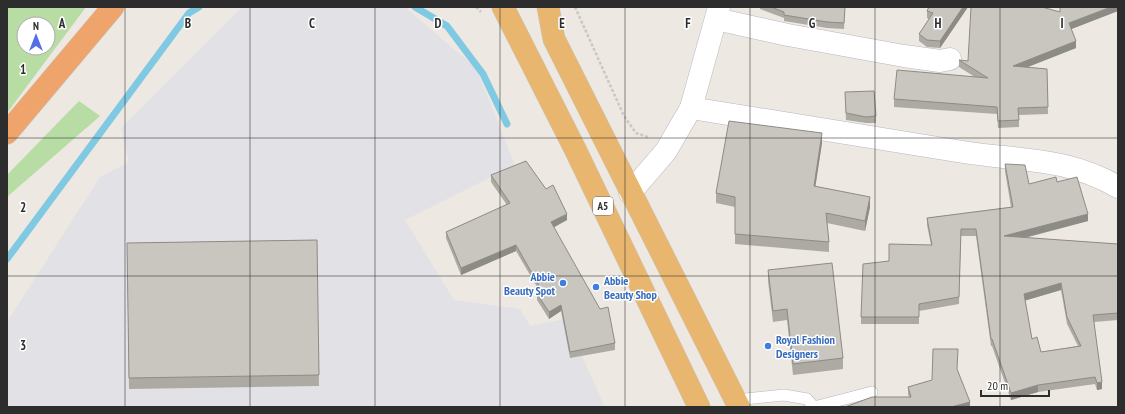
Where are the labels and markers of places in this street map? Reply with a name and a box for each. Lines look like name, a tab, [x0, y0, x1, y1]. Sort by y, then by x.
place label: Abbie Beauty Spot	[504, 269, 555, 298]
place label: Abbie Beauty Shop	[603, 273, 657, 302]
marker: Abbie Beauty Spot	[558, 278, 568, 288]
marker: Abbie Beauty Shop	[591, 282, 601, 292]
place label: Royal Fashion Designers	[776, 332, 835, 361]
marker: Royal Fashion Designers	[763, 341, 773, 351]

